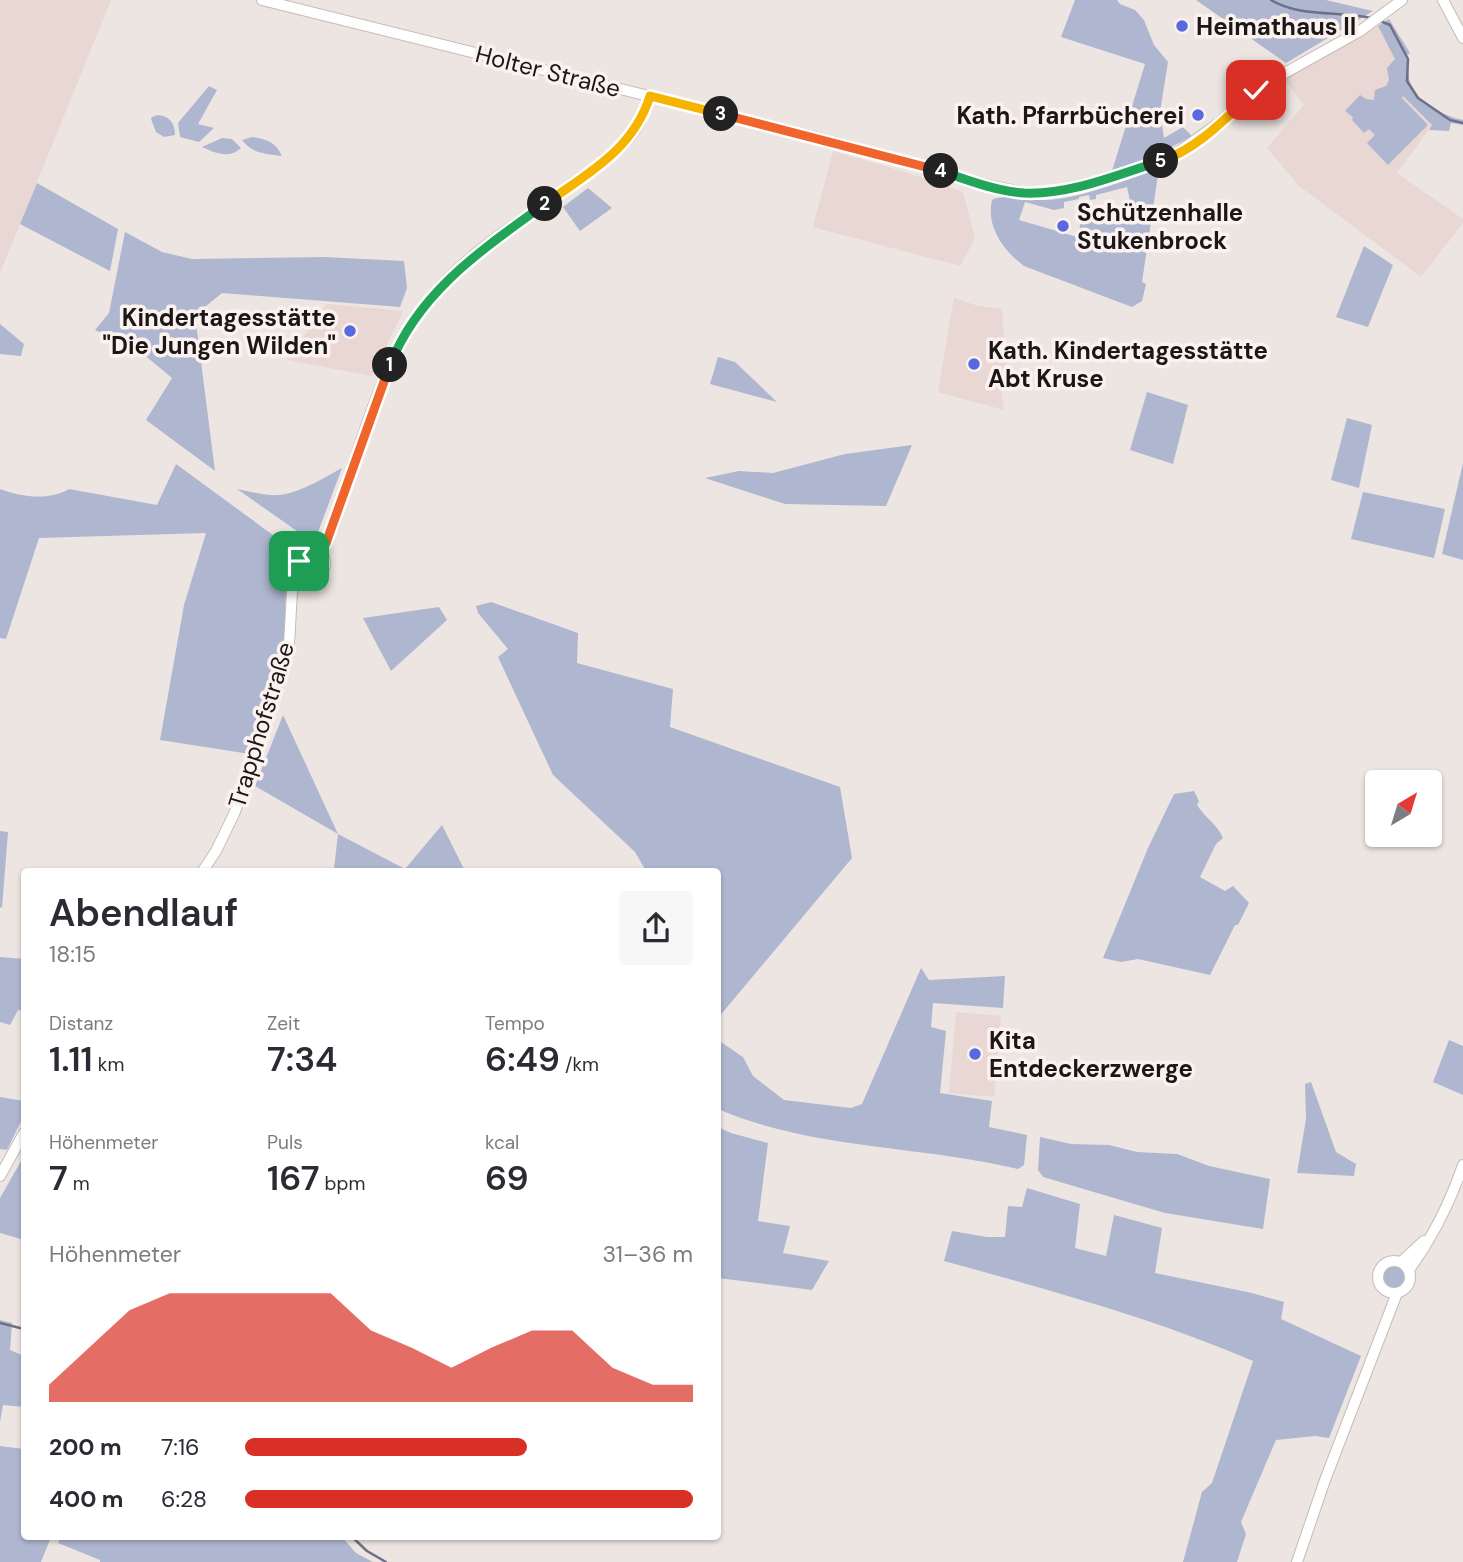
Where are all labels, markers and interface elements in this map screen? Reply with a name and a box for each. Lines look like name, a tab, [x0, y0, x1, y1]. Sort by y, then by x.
place label: Heimathaus II	[1196, 11, 1356, 42]
marker: Heimathaus II	[1174, 18, 1190, 34]
street label: Holter Straße	[472, 38, 624, 104]
pin	[1226, 60, 1286, 120]
icon: check	[1237, 71, 1275, 109]
pin: 3	[704, 96, 738, 132]
place label: Kath. Pfarrbücherei	[956, 100, 1184, 131]
text: 3	[715, 101, 726, 126]
marker: Kath. Pfarrbücherei	[1190, 107, 1206, 123]
pin: 5	[1144, 144, 1178, 178]
text: 5	[1155, 148, 1166, 173]
pin: 4	[923, 154, 958, 188]
text: 4	[934, 158, 947, 183]
pin: 2	[528, 186, 562, 222]
text: 2	[539, 191, 550, 216]
place label: Schützenhalle Stukenbrock	[1077, 197, 1243, 256]
marker: Schützenhalle Stukenbrock	[1055, 218, 1071, 234]
place label: Kindertagesstätte "Die Jungen Wilden"	[102, 302, 336, 361]
marker: Kindertagesstätte "Die Jungen Wilden"	[342, 323, 358, 339]
place label: Kath. Kindertagesstätte Abt Kruse	[988, 335, 1268, 394]
pin: 1	[372, 348, 408, 382]
text: 1	[386, 352, 393, 377]
marker: Kath. Kindertagesstätte Abt Kruse	[966, 356, 982, 372]
pin	[269, 531, 329, 591]
icon: arrive	[280, 542, 318, 580]
street label: Trapphofstraße	[221, 638, 301, 812]
north arrow	[1365, 770, 1442, 847]
map controls	[1365, 770, 1442, 847]
text: Abendlauf	[49, 888, 238, 938]
button: share	[619, 891, 693, 965]
text: 18:15	[49, 939, 96, 969]
text: Distanz	[49, 1011, 113, 1036]
text: Zeit	[267, 1011, 300, 1036]
text: Tempo	[485, 1011, 545, 1036]
place label: Kita Entdeckerzwerge	[989, 1025, 1193, 1084]
text: 1.11	[49, 1036, 93, 1082]
text: 7:34	[267, 1036, 337, 1082]
text: 6:49	[485, 1036, 560, 1082]
marker: Kita Entdeckerzwerge	[967, 1046, 983, 1062]
text: km	[93, 1052, 124, 1077]
text: /km	[560, 1052, 599, 1077]
text: Höhenmeter	[49, 1130, 158, 1155]
text: Puls	[267, 1130, 303, 1155]
text: kcal	[485, 1130, 519, 1155]
text: 7	[49, 1155, 68, 1201]
text: 167	[267, 1155, 320, 1201]
text: 69	[485, 1155, 529, 1201]
text: m	[68, 1171, 90, 1196]
text: bpm	[320, 1171, 365, 1196]
text: Höhenmeter	[49, 1239, 181, 1269]
text: 31–36 m	[603, 1239, 693, 1269]
text: 200 m	[49, 1432, 122, 1462]
text: 7:16	[161, 1432, 200, 1462]
text: 400 m	[49, 1484, 123, 1514]
text: 6:28	[161, 1484, 207, 1514]

